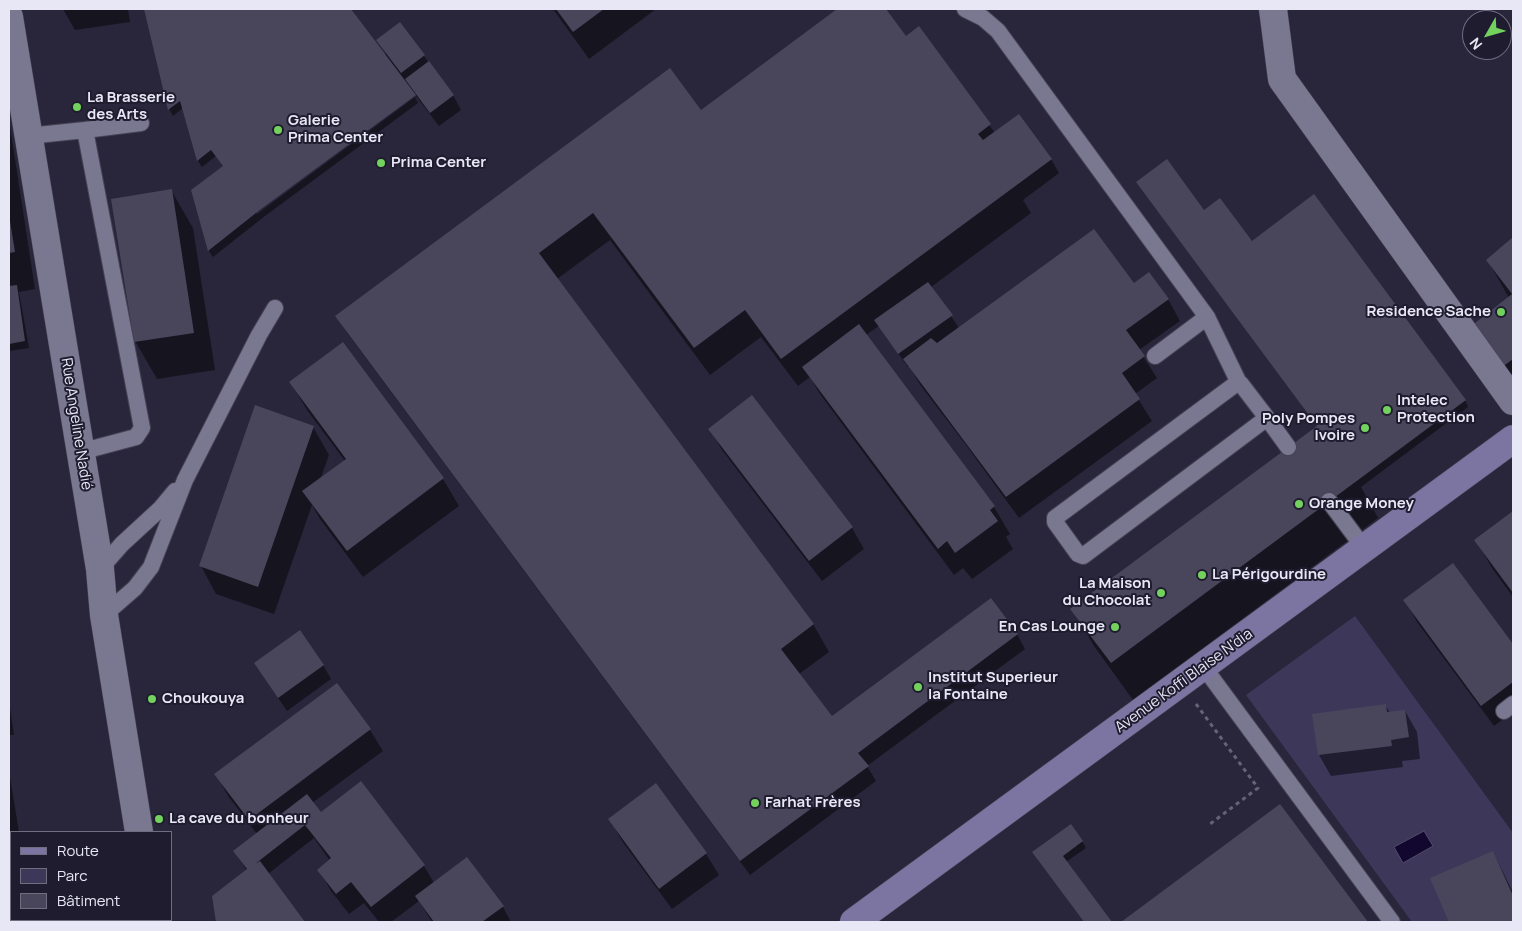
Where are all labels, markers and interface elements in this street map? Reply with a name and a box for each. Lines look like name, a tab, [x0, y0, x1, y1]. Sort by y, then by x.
north arrow	[1462, 10, 1512, 60]
text: N	[1465, 34, 1486, 54]
place label: La Brasserie des Arts	[87, 89, 175, 124]
marker: La Brasserie des Arts	[71, 101, 83, 113]
place label: Galerie Prima Center	[288, 112, 383, 147]
marker: Galerie Prima Center	[272, 124, 284, 136]
place label: Prima Center	[391, 154, 486, 172]
marker: Prima Center	[375, 157, 387, 169]
place label: Residence Sache	[1366, 303, 1491, 321]
marker: Residence Sache	[1495, 306, 1507, 318]
street label: Rue Angeline Nadié	[57, 357, 95, 491]
place label: Intelec Protection	[1397, 392, 1475, 427]
marker: Intelec Protection	[1381, 404, 1393, 416]
place label: Poly Pompes Ivoire	[1262, 410, 1355, 445]
marker: Poly Pompes Ivoire	[1359, 422, 1371, 434]
place label: Orange Money	[1309, 495, 1414, 513]
marker: Orange Money	[1293, 498, 1305, 510]
place label: La Périgourdine	[1212, 566, 1326, 584]
marker: La Périgourdine	[1196, 569, 1208, 581]
place label: La Maison du Chocolat	[1063, 575, 1151, 610]
marker: La Maison du Chocolat	[1155, 587, 1167, 599]
place label: En Cas Lounge	[999, 618, 1105, 636]
marker: En Cas Lounge	[1109, 621, 1121, 633]
street label: Avenue Koffi Blaise N'dia	[1112, 625, 1256, 737]
place label: Institut Superieur la Fontaine	[928, 669, 1058, 704]
marker: Institut Superieur la Fontaine	[912, 681, 924, 693]
place label: Choukouya	[162, 690, 244, 708]
marker: Choukouya	[146, 693, 158, 705]
place label: Farhat Frères	[765, 794, 861, 812]
marker: Farhat Frères	[749, 797, 761, 809]
place label: La cave du bonheur	[169, 810, 309, 828]
marker: La cave du bonheur	[153, 813, 165, 825]
legend	[10, 831, 172, 921]
text: Route	[57, 840, 99, 861]
text: Parc	[57, 865, 88, 886]
text: Bâtiment	[57, 890, 120, 911]

